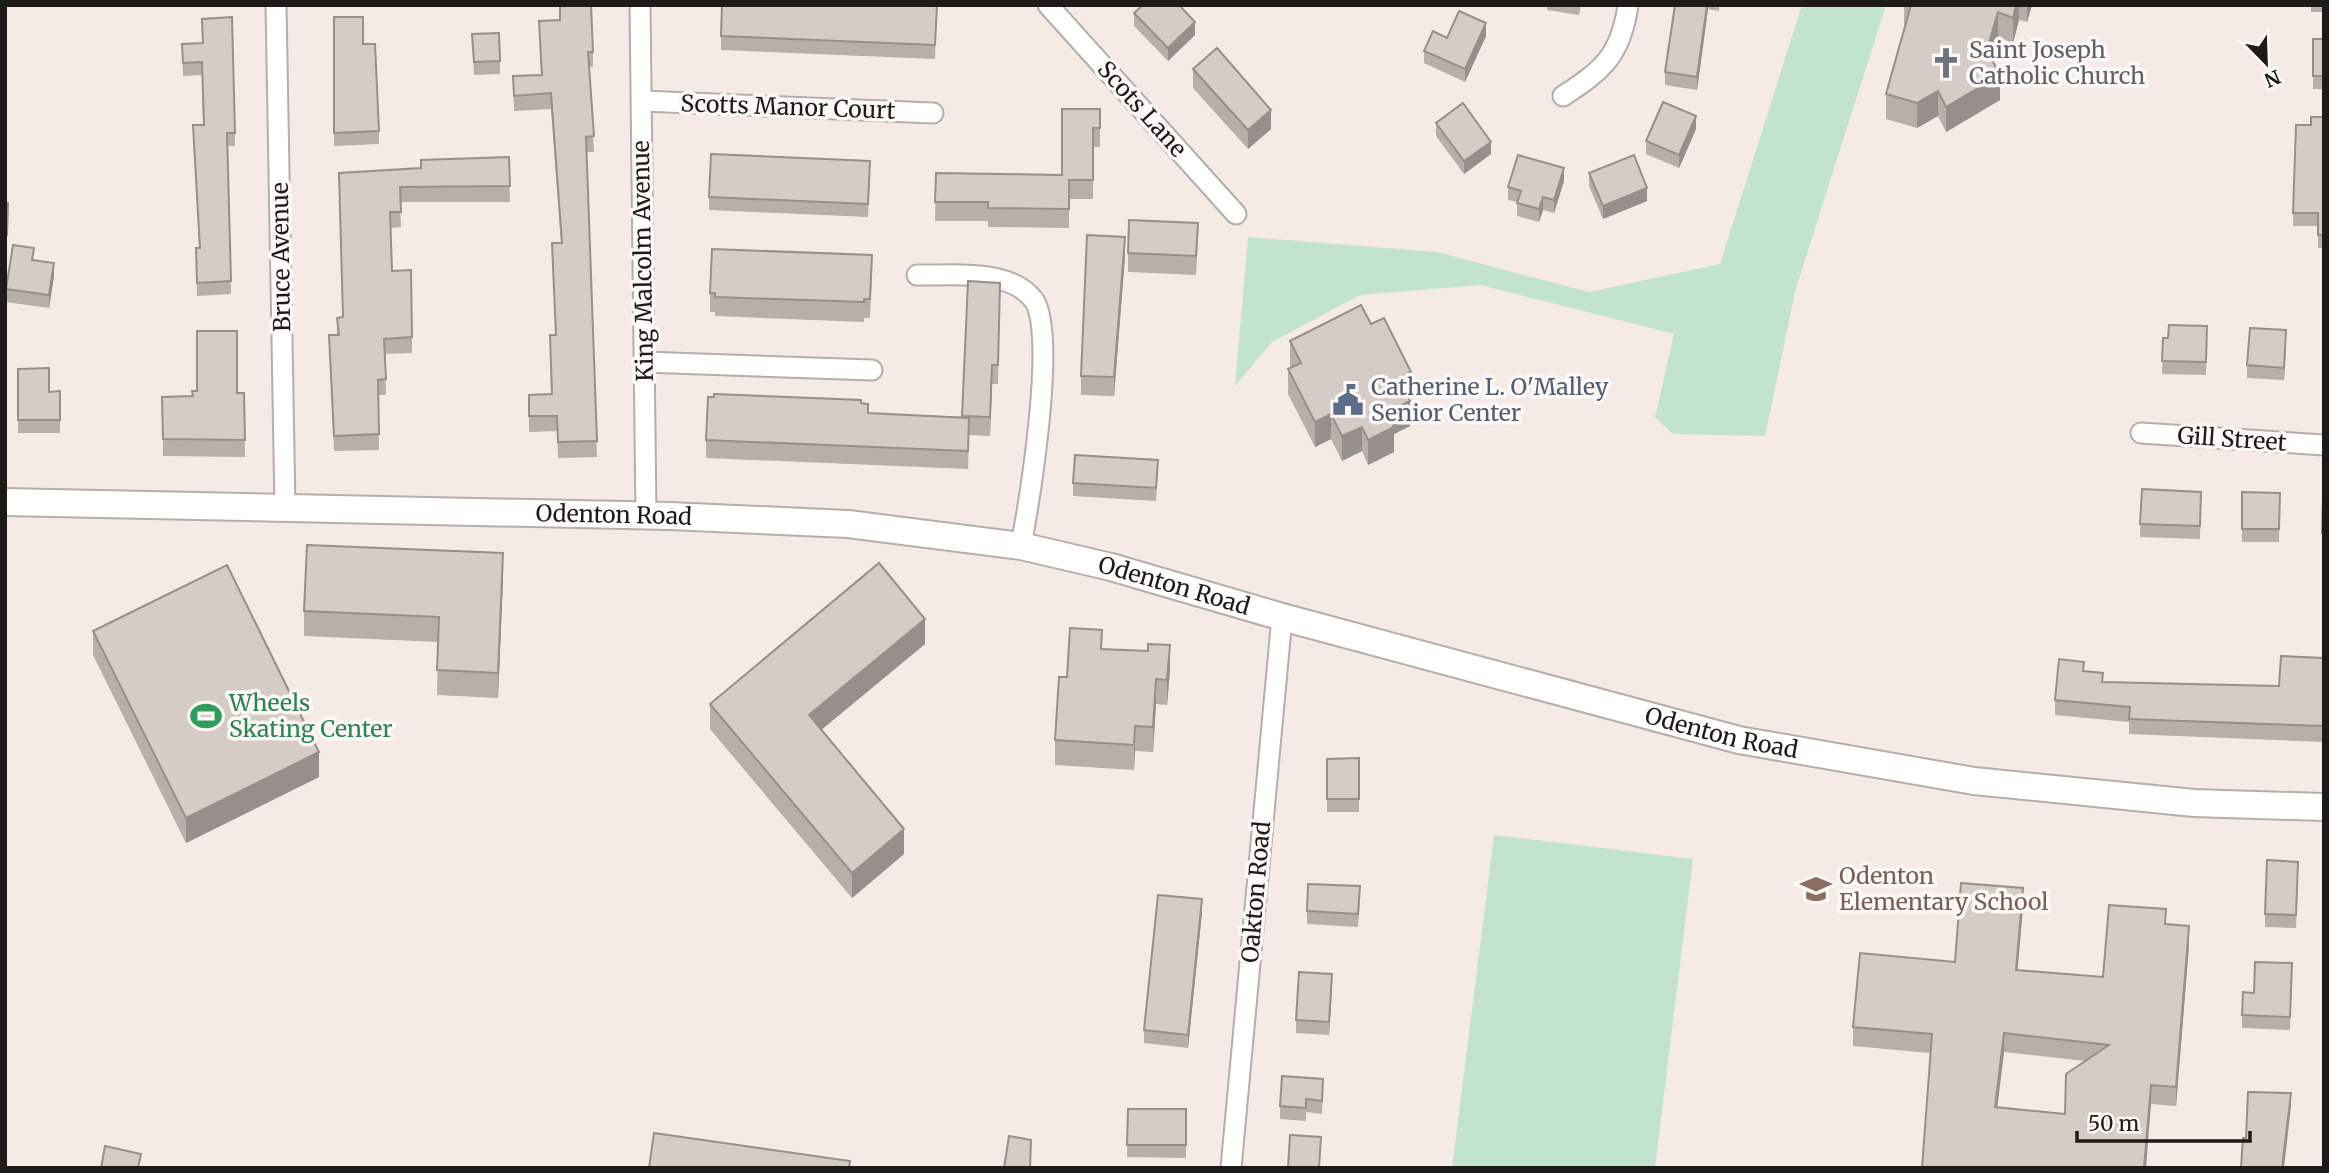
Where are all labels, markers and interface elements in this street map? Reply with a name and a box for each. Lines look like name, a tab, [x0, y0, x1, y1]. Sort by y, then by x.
north arrow	[2231, 28, 2301, 98]
place label: Saint Joseph Catholic Church	[1969, 35, 2145, 90]
church icon: Saint Joseph Catholic Church	[1929, 46, 1963, 80]
street label: Scots Lane	[1092, 55, 1193, 163]
text: N	[2261, 65, 2284, 93]
street label: Scotts Manor Court	[680, 88, 896, 125]
street label: King Malcolm Avenue	[626, 140, 659, 382]
street label: Bruce Avenue	[265, 182, 296, 332]
place label: Catherine L. O'Malley Senior Center	[1371, 372, 1609, 427]
public building icon: Catherine L. O'Malley Senior Center	[1331, 383, 1365, 417]
street label: Gill Street	[2176, 420, 2288, 457]
street label: Odenton Road	[535, 498, 693, 531]
street label: Odenton Road	[1096, 550, 1254, 621]
place label: Wheels Skating Center	[228, 688, 393, 743]
sports icon: Wheels Skating Center	[189, 699, 223, 733]
street label: Odenton Road	[1642, 700, 1801, 764]
street label: Oakton Road	[1235, 820, 1276, 964]
place label: Odenton Elementary School	[1839, 861, 2048, 916]
school or university icon: Odenton Elementary School	[1799, 872, 1833, 906]
scale bar	[2077, 1100, 2250, 1144]
text: 50 m	[2088, 1110, 2139, 1137]

